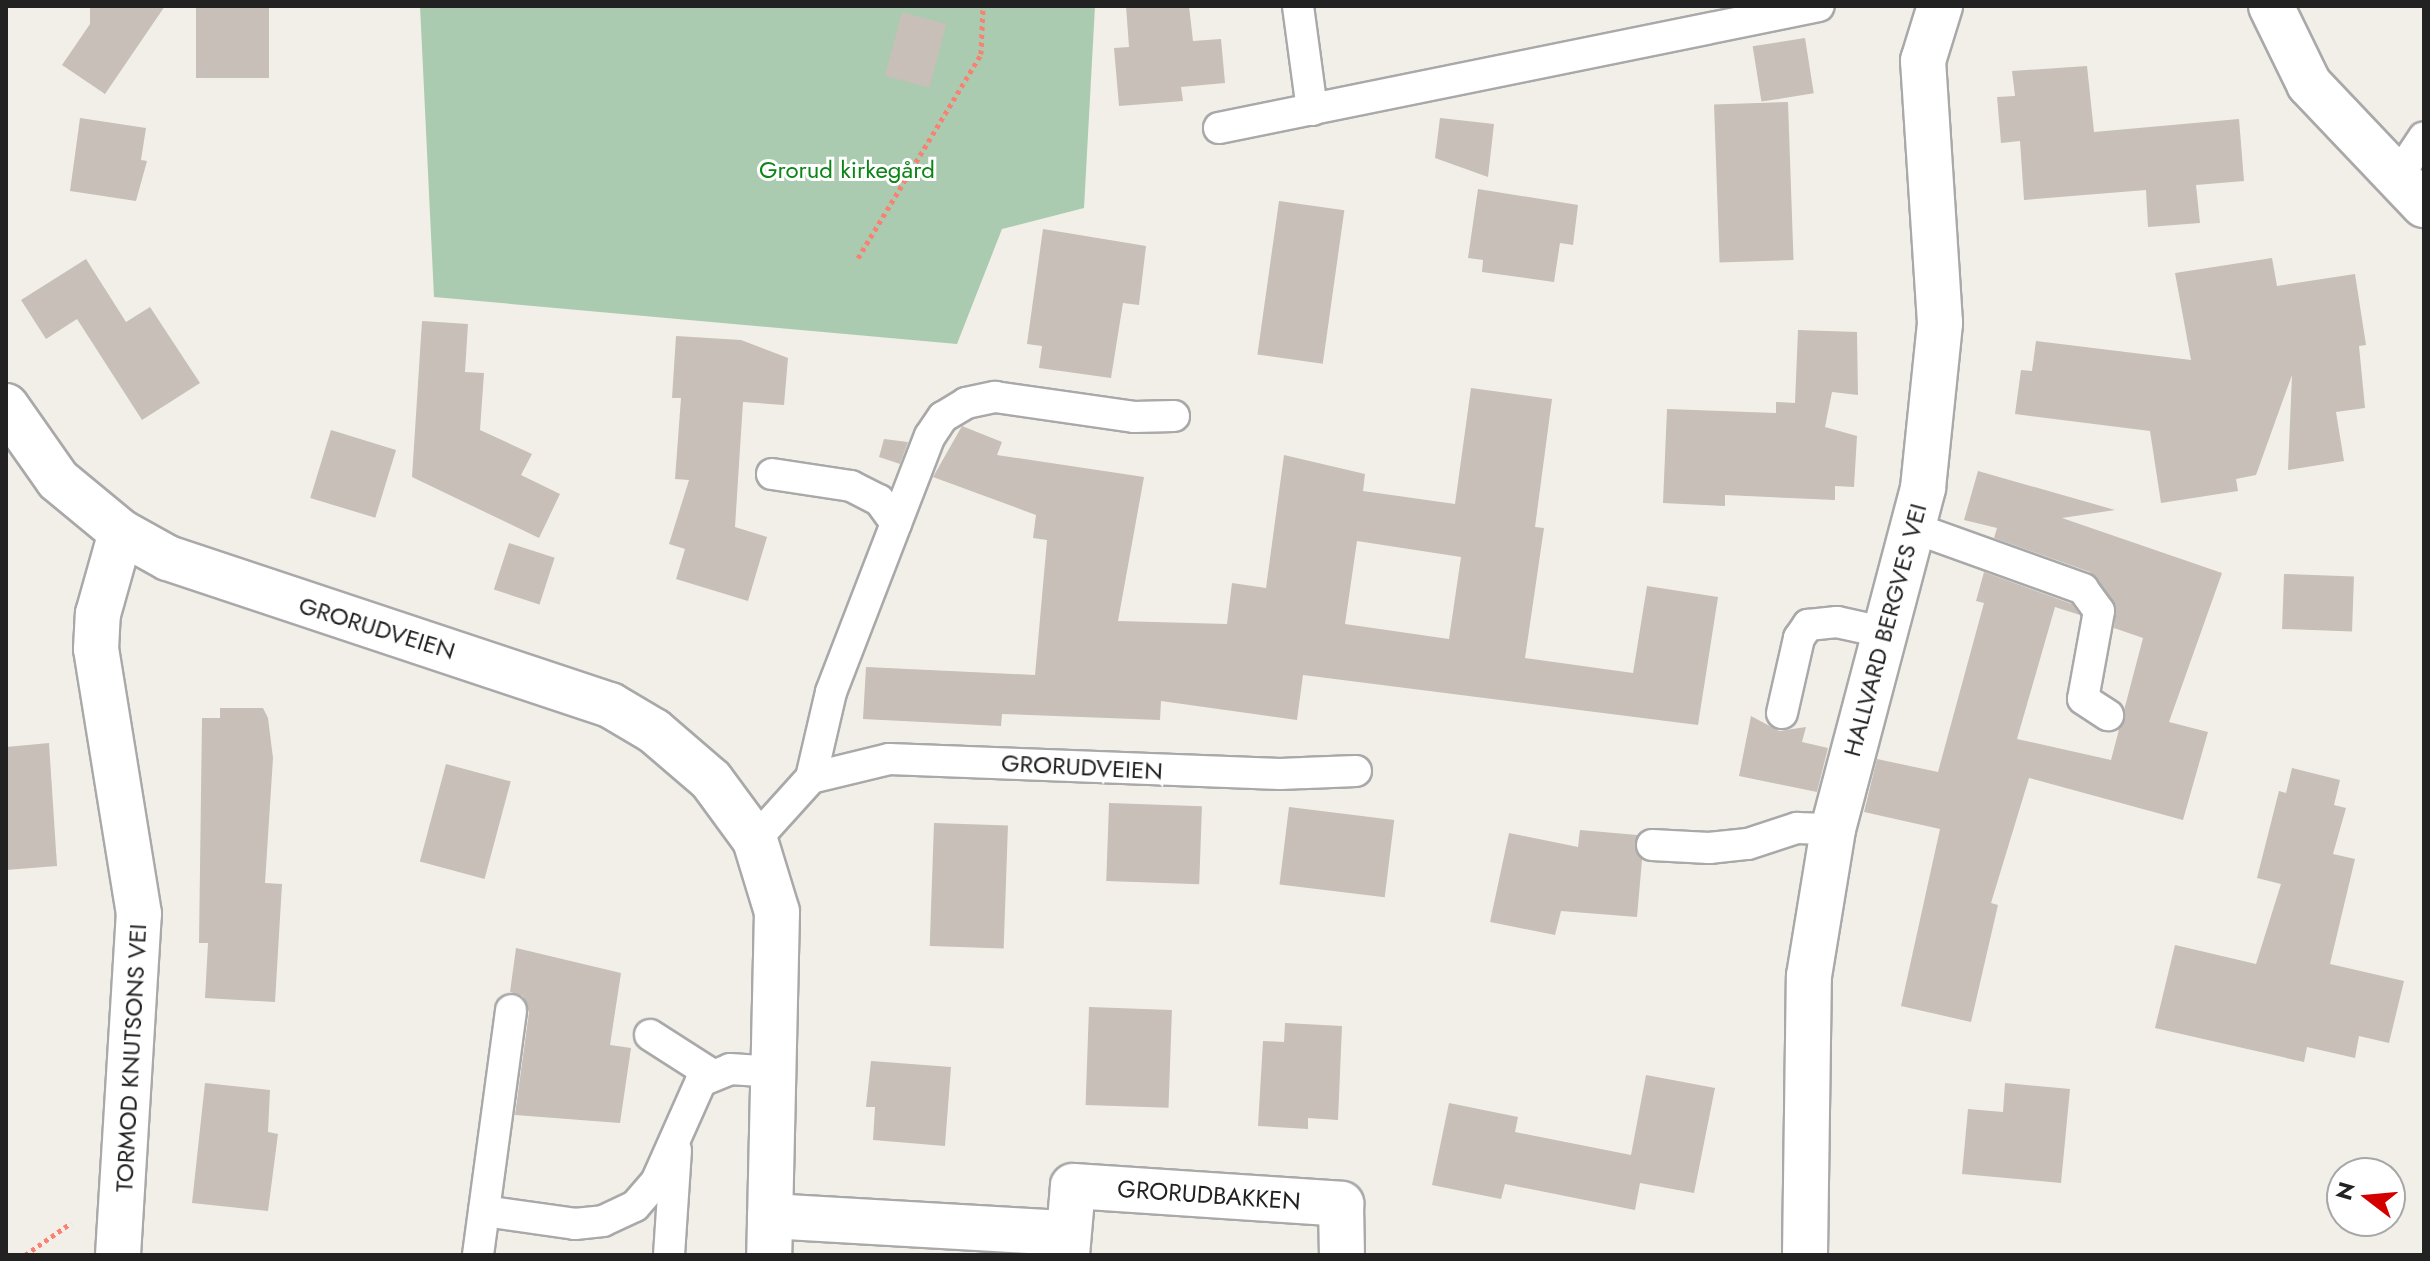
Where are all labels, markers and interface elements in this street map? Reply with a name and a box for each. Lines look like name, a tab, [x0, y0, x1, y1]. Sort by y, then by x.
park label: Grorud kirkegård	[759, 156, 935, 184]
street label: HALLVARD BERGVES VEI	[1837, 500, 1933, 760]
street label: GRORUDVEIEN	[295, 591, 459, 665]
street label: GRORUDVEIEN	[1000, 748, 1164, 786]
street label: TORMOD KNUTSONS VEI	[110, 923, 152, 1193]
north arrow	[2326, 1157, 2406, 1237]
street label: GRORUDBAKKEN	[1116, 1174, 1302, 1216]
text: N	[2327, 1178, 2363, 1204]

